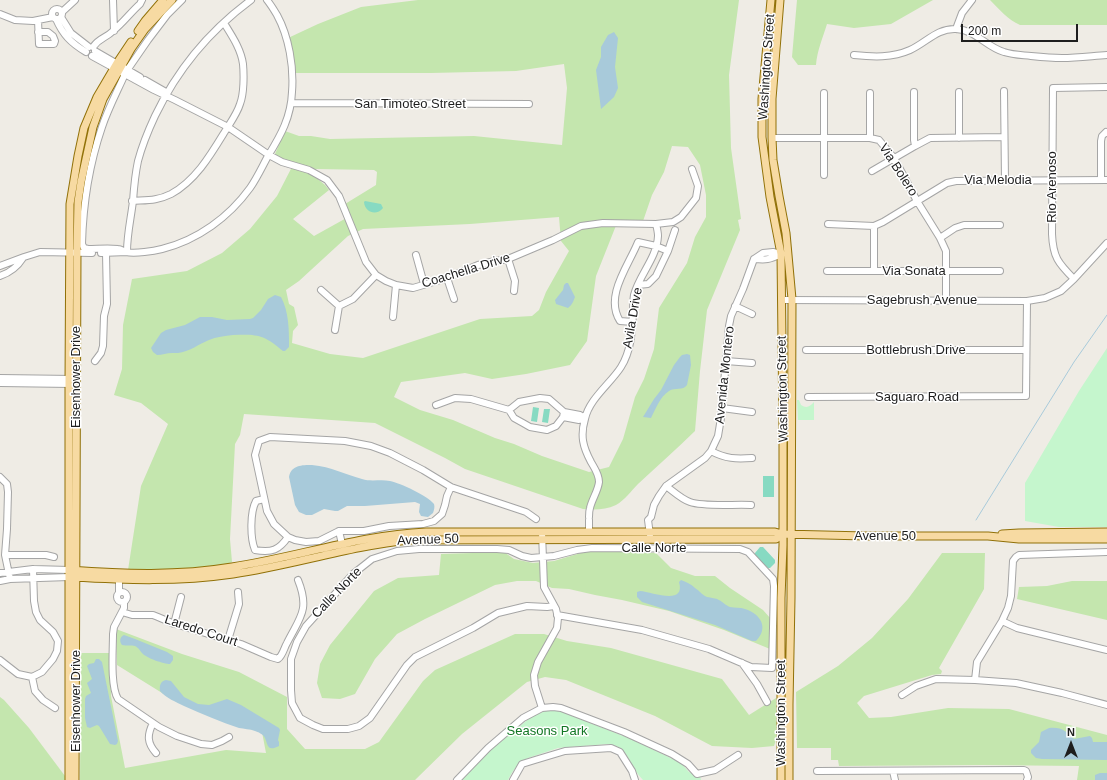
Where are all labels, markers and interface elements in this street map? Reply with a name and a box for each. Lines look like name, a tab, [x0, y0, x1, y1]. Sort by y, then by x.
street label: Washington Street	[756, 13, 778, 121]
scale bar	[963, 16, 1080, 42]
text: 200 m	[968, 24, 1001, 38]
street label: San Timoteo Street	[354, 96, 466, 112]
street label: Via Bolero	[875, 141, 921, 199]
street label: Rio Arenoso	[1044, 151, 1060, 223]
street label: Via Melodia	[964, 172, 1032, 188]
street label: Coachella Drive	[420, 250, 512, 292]
street label: Via Sonata	[882, 263, 946, 279]
street label: Avila Drive	[620, 286, 646, 350]
street label: Sagebrush Avenue	[867, 292, 977, 308]
street label: Avenida Montero	[712, 325, 738, 425]
street label: Eisenhower Drive	[68, 326, 84, 428]
street label: Washington Street	[774, 336, 792, 442]
street label: Bottlebrush Drive	[866, 342, 966, 358]
street label: Saguaro Road	[875, 389, 959, 405]
street label: Avenue 50	[854, 528, 916, 544]
street label: Avenue 50	[397, 531, 459, 549]
street label: Calle Norte	[621, 540, 687, 556]
street label: Calle Norte	[309, 564, 365, 622]
street label: Laredo Court	[163, 612, 239, 650]
street label: Eisenhower Drive	[68, 650, 84, 752]
street label: Washington Street	[773, 660, 789, 766]
park label: Seasons Park	[507, 723, 587, 739]
north arrow	[1051, 724, 1091, 764]
text: N	[1067, 726, 1075, 738]

